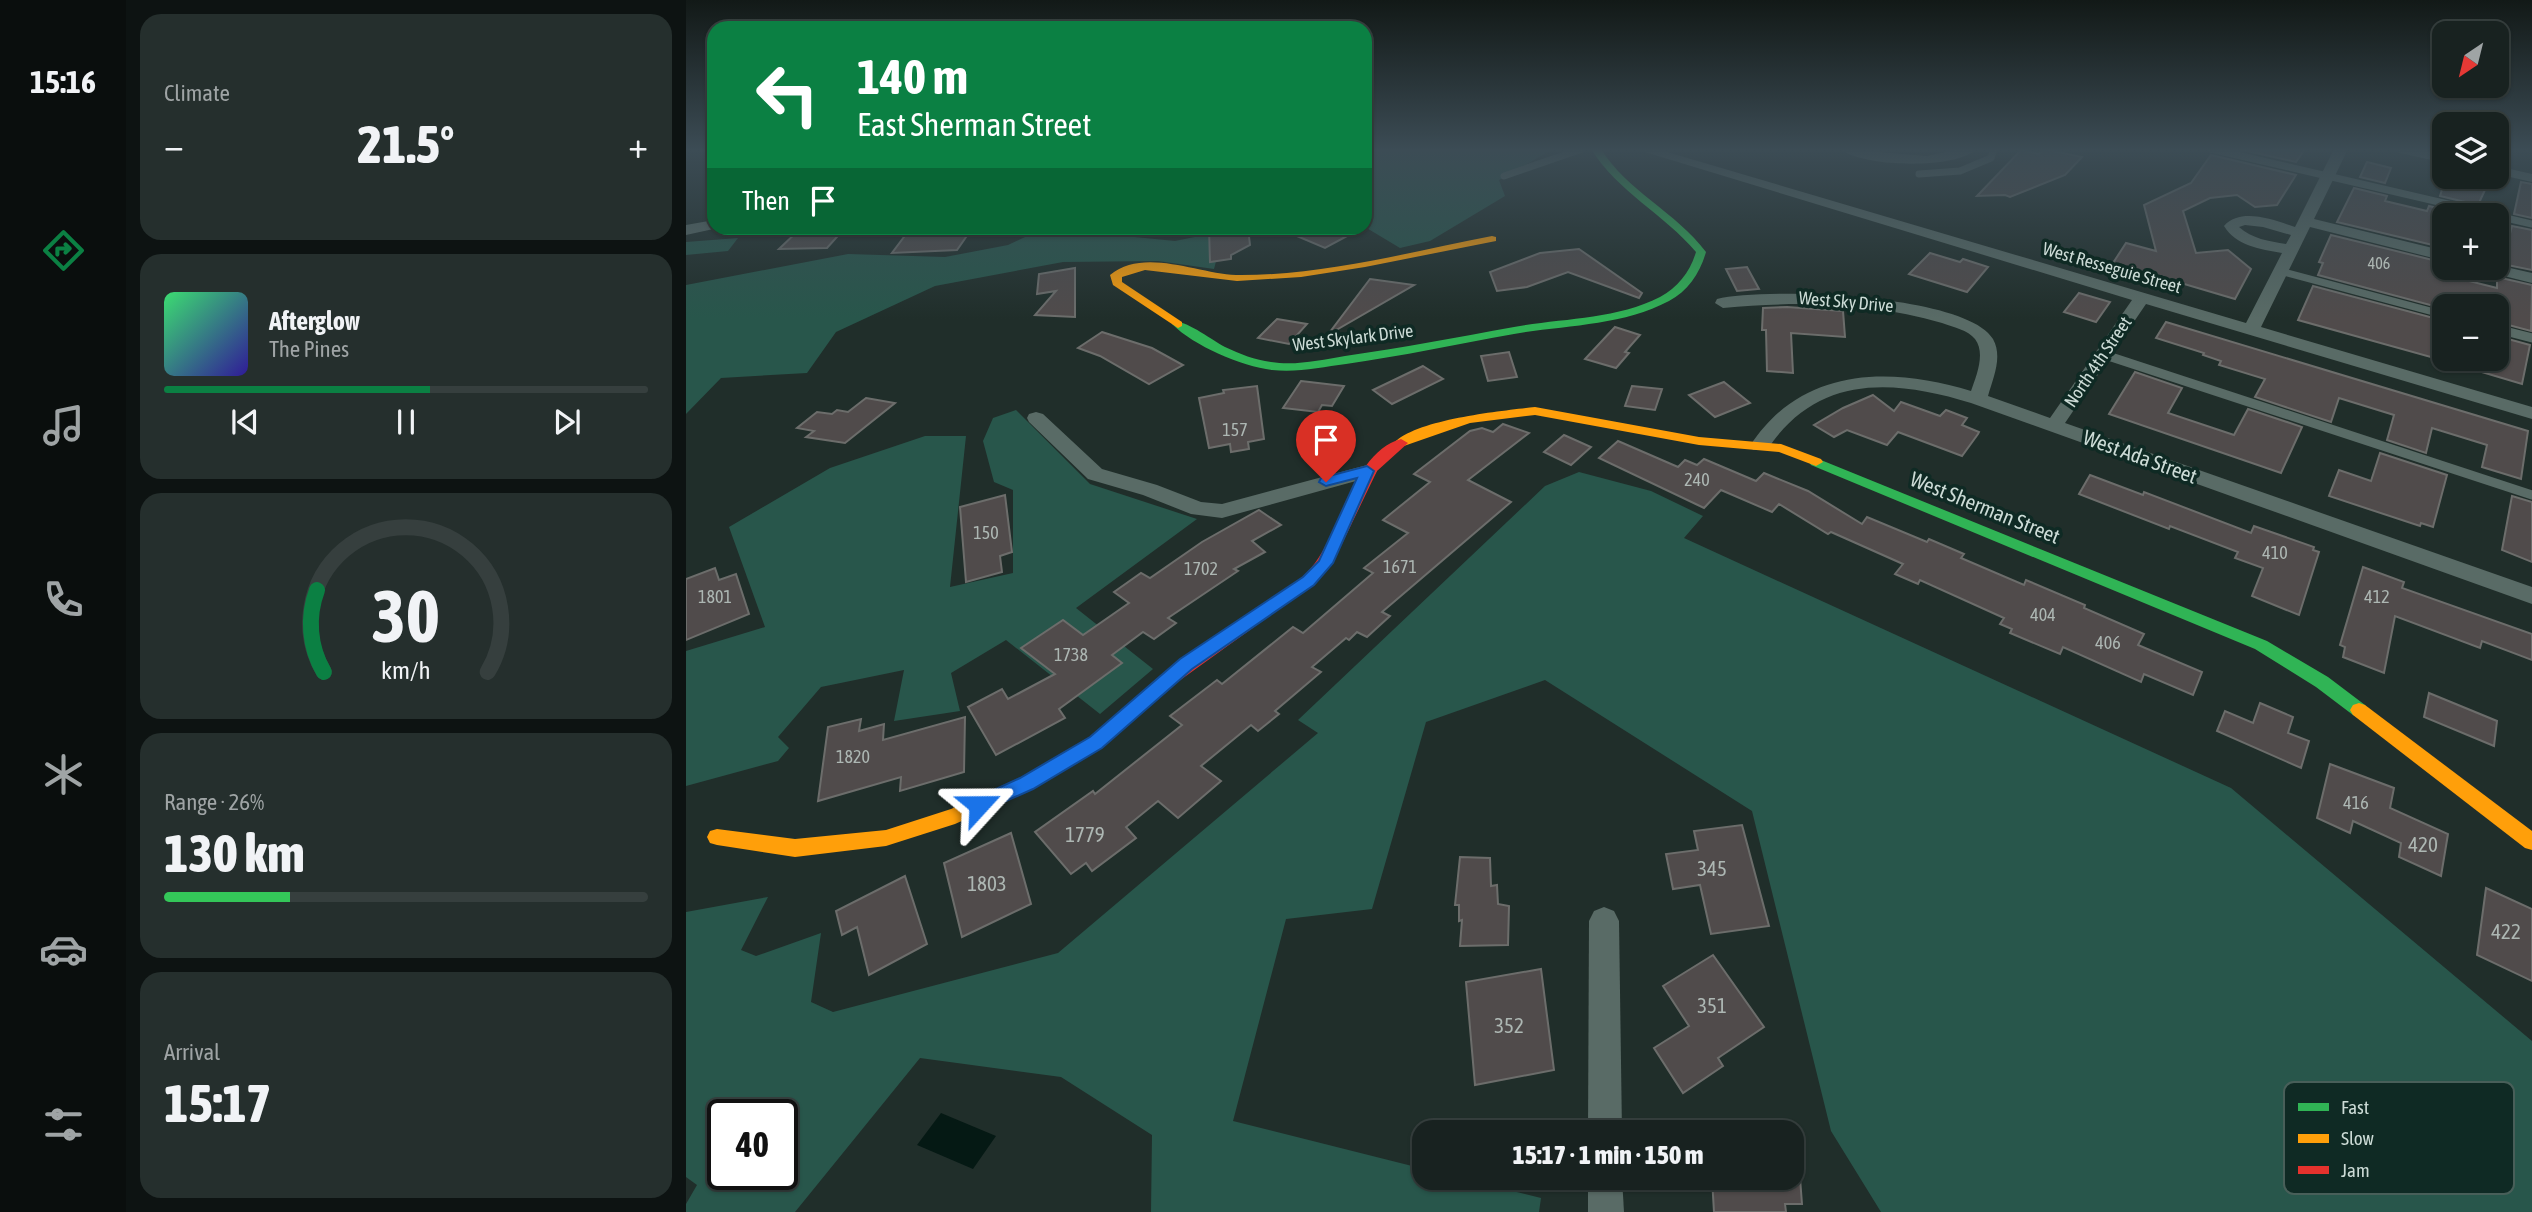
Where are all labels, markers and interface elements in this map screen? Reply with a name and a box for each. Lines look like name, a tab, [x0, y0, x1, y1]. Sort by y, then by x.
north arrow	[2432, 21, 2510, 98]
map controls	[2432, 21, 2509, 371]
text: 140 m	[857, 48, 968, 104]
icon: left	[742, 49, 833, 140]
text: 15:16	[30, 63, 96, 100]
text: Climate	[164, 80, 230, 106]
text: East Sherman Street	[857, 106, 1091, 143]
button: layers	[2432, 112, 2509, 189]
text: 21.5°	[358, 114, 454, 174]
text: −	[164, 123, 184, 166]
text: +	[628, 123, 648, 166]
icon: arrive	[804, 182, 842, 220]
text: Then	[742, 186, 790, 216]
button: +	[2432, 203, 2509, 280]
icon: directions	[39, 226, 88, 275]
street label: West Resseguie Street	[2040, 238, 2184, 297]
house number: 406	[2368, 254, 2390, 272]
street label: West Sky Drive	[1798, 287, 1894, 316]
button: −	[2432, 294, 2509, 371]
text: Afterglow	[269, 306, 360, 336]
street label: North 4th Street	[2060, 312, 2136, 411]
street label: West Skylark Drive	[1291, 320, 1414, 355]
text: The Pines	[269, 336, 349, 362]
icon: music	[39, 401, 88, 450]
icon: previous	[226, 403, 264, 441]
icon: pause	[387, 403, 425, 441]
icon: next	[548, 403, 586, 441]
pin	[1296, 410, 1356, 482]
house number: 157	[1222, 419, 1248, 440]
icon: arrive	[1307, 421, 1345, 459]
street label: West Ada Street	[2080, 424, 2201, 488]
street label: West Sherman Street	[1907, 466, 2064, 548]
house number: 240	[1684, 469, 1710, 490]
house number: 150	[973, 522, 999, 543]
house number: 410	[2262, 542, 2288, 563]
house number: 1671	[1383, 556, 1417, 577]
house number: 1702	[1184, 558, 1218, 579]
text: 30	[372, 574, 440, 657]
icon: phone	[39, 575, 88, 624]
house number: 1801	[698, 586, 732, 607]
house number: 412	[2364, 586, 2390, 607]
house number: 404	[2030, 604, 2056, 625]
house number: 406	[2095, 632, 2121, 653]
house number: 1738	[1054, 644, 1088, 665]
text: km/h	[381, 656, 431, 684]
house number: 1820	[836, 746, 870, 767]
icon: climate	[39, 750, 88, 799]
position arrow	[942, 768, 1016, 842]
text: Range · 26%	[164, 789, 264, 815]
house number: 416	[2343, 792, 2369, 813]
house number: 1779	[1065, 822, 1105, 846]
text: 130 km	[164, 823, 305, 883]
house number: 420	[2408, 832, 2438, 856]
house number: 345	[1697, 856, 1727, 880]
house number: 1803	[967, 871, 1007, 895]
house number: 422	[2491, 919, 2521, 943]
icon: car	[39, 925, 88, 974]
house number: 351	[1697, 993, 1727, 1017]
house number: 352	[1494, 1013, 1524, 1037]
text: Arrival	[164, 1039, 220, 1065]
text: 15:17	[164, 1073, 271, 1133]
legend	[2284, 1082, 2514, 1194]
text: Fast	[2341, 1096, 2369, 1118]
speed limit sign: 40	[707, 1099, 798, 1190]
icon: filters	[39, 1100, 88, 1149]
text: Slow	[2341, 1127, 2375, 1149]
text: 15:17 · 1 min · 150 m	[1513, 1140, 1703, 1170]
text: Jam	[2341, 1159, 2370, 1181]

